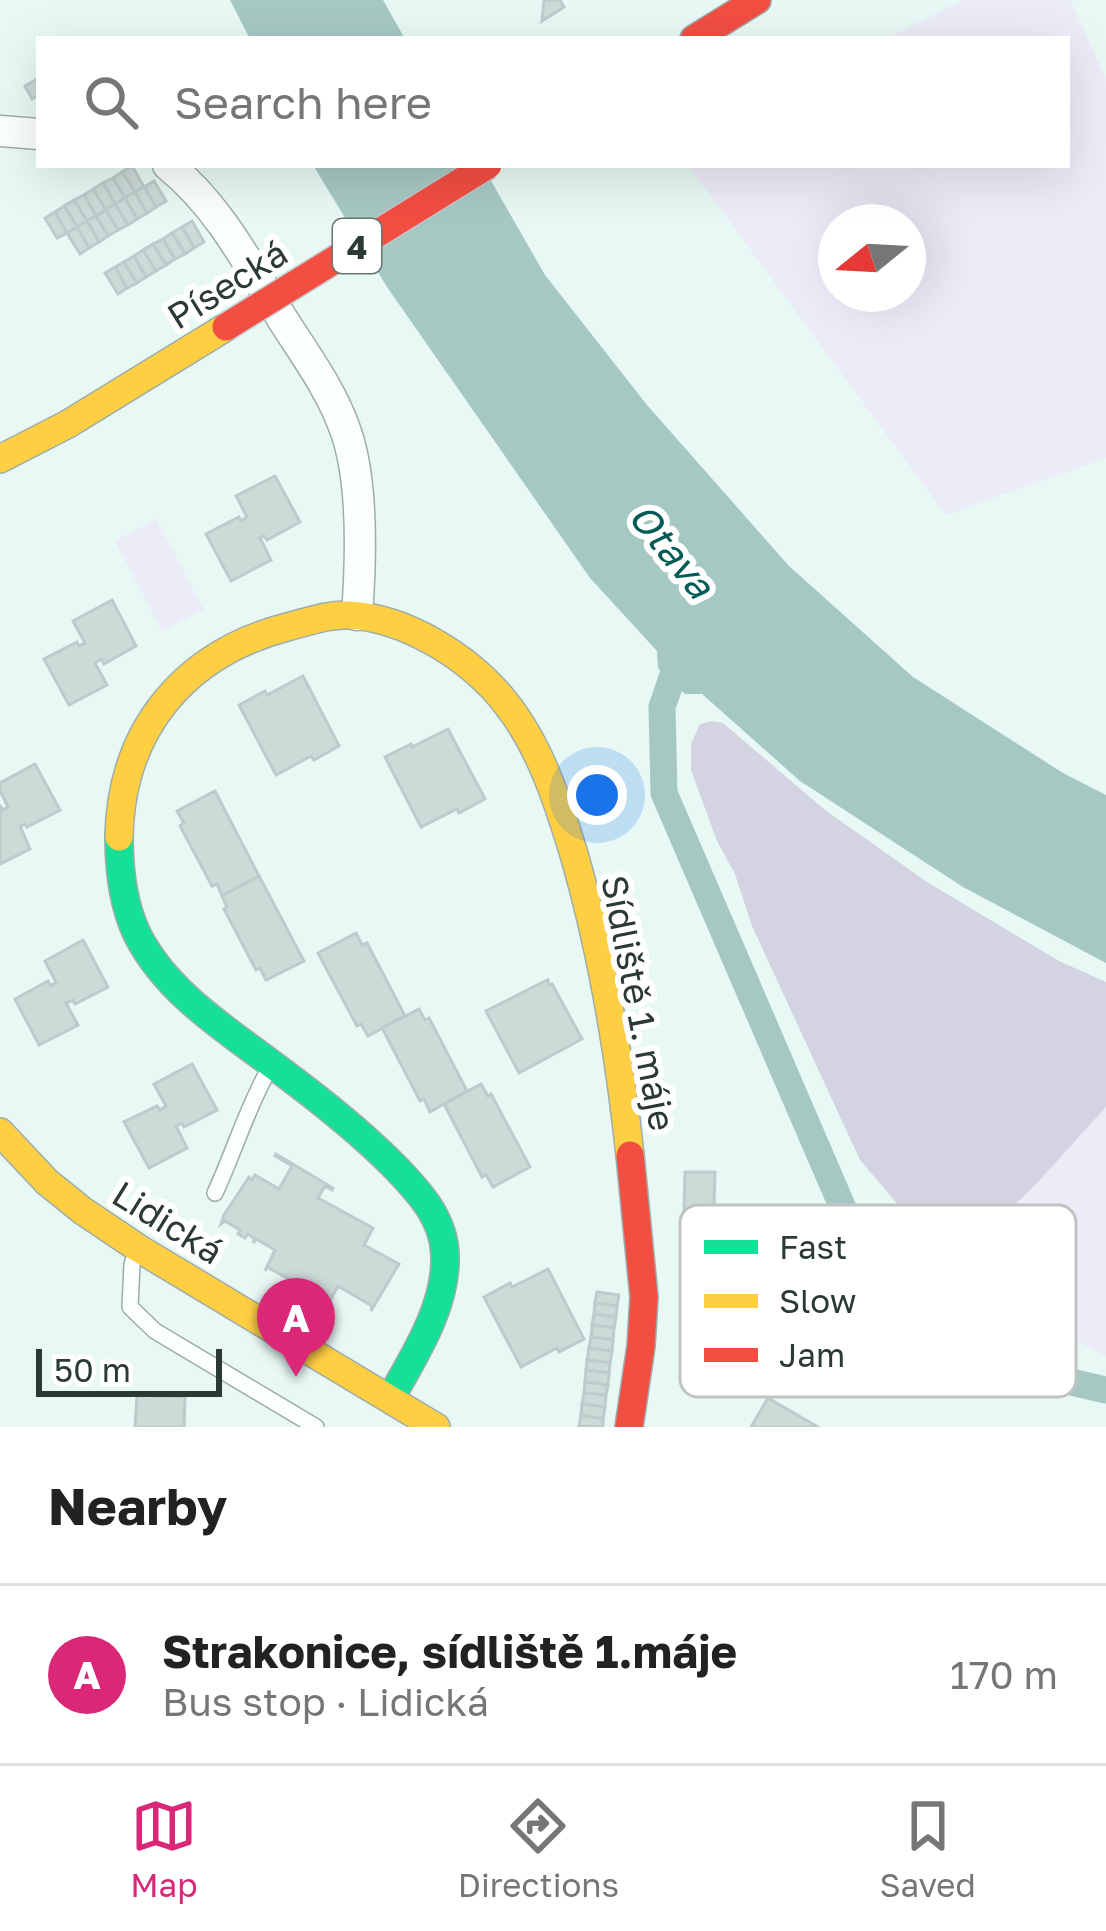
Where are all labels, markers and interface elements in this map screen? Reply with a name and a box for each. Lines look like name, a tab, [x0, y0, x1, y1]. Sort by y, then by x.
search box	[36, 36, 1070, 168]
icon: search	[78, 69, 144, 135]
text: Search here	[174, 75, 432, 129]
north arrow	[818, 204, 926, 312]
road number: 4	[333, 219, 381, 273]
street label: Písecká	[159, 230, 295, 338]
water label: Otava	[620, 493, 726, 608]
your location	[567, 765, 627, 825]
street label: Sídliště 1. máje	[593, 872, 685, 1134]
street label: Lidická	[105, 1171, 231, 1273]
legend	[680, 1205, 1076, 1397]
text: Fast	[779, 1227, 847, 1266]
pin: A	[257, 1278, 335, 1377]
text: Slow	[779, 1281, 857, 1320]
text: Jam	[779, 1335, 845, 1374]
scale bar	[36, 1343, 222, 1396]
text: 50 m	[54, 1350, 131, 1389]
text: Nearby	[48, 1475, 227, 1536]
text: Strakonice, sídliště 1.máje	[162, 1624, 737, 1678]
text: A	[73, 1651, 101, 1698]
text: 170 m	[950, 1651, 1058, 1698]
text: Bus stop · Lidická	[162, 1678, 489, 1725]
tab: Map	[130, 1793, 198, 1904]
tab: Directions	[458, 1793, 619, 1904]
tab: Saved	[879, 1793, 976, 1904]

